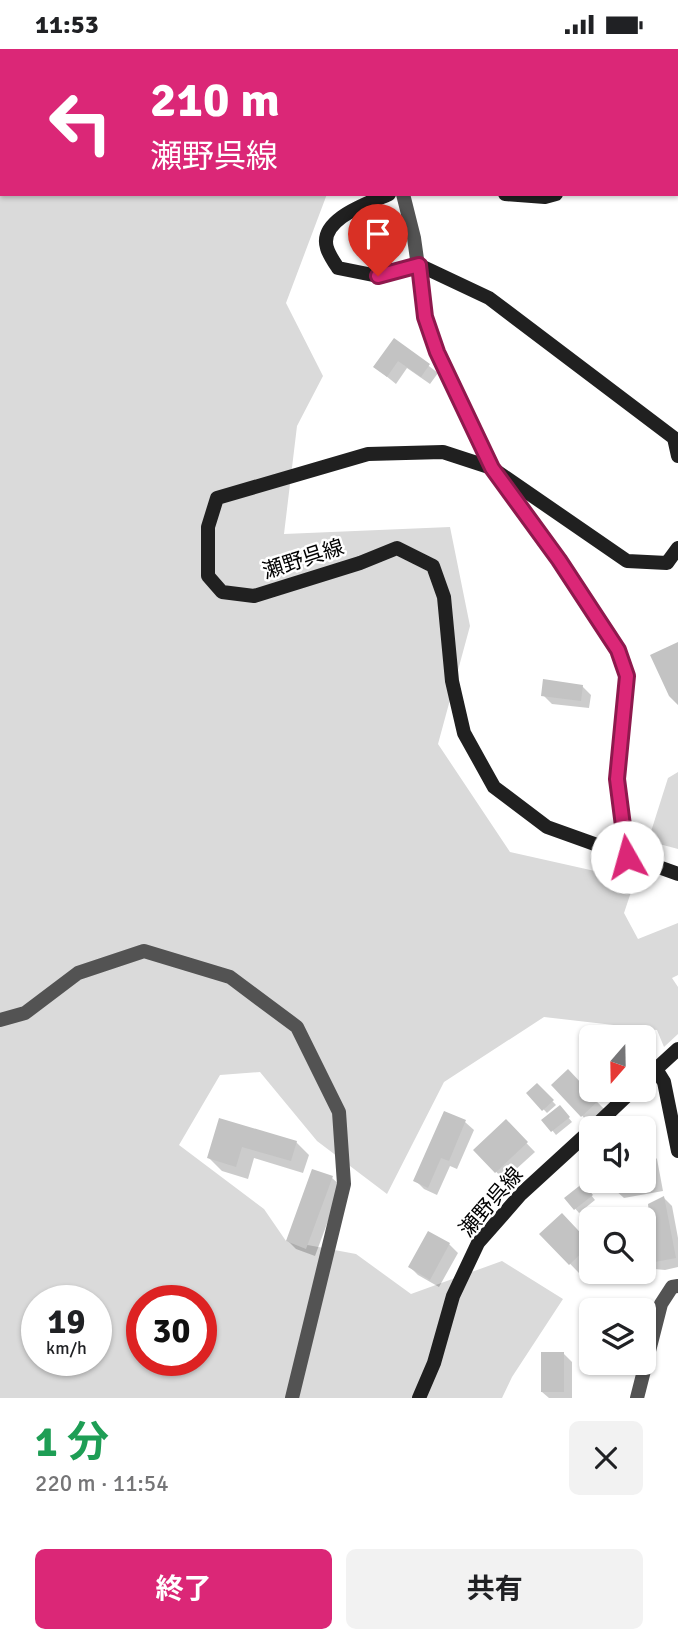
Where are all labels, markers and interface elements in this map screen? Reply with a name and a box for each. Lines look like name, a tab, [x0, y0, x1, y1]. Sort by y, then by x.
text: 11:53	[35, 9, 99, 41]
text: 210 m	[150, 70, 280, 130]
icon: left	[35, 77, 126, 168]
text: 瀬野呉線	[150, 137, 278, 176]
pin	[348, 204, 408, 276]
icon: arrive	[359, 215, 397, 253]
street label: 瀬野呉線	[259, 534, 347, 584]
position arrow	[590, 820, 664, 894]
north arrow	[579, 1025, 656, 1103]
map controls	[579, 1025, 656, 1375]
button: sound	[579, 1116, 656, 1193]
street label: 瀬野呉線	[454, 1162, 528, 1242]
button: search	[579, 1207, 656, 1284]
speed limit sign: 30	[126, 1285, 217, 1376]
button: layers	[579, 1298, 656, 1375]
text: 19	[48, 1300, 85, 1343]
text: km/h	[46, 1337, 87, 1359]
text: 1 分	[35, 1417, 109, 1468]
button: close	[569, 1421, 643, 1495]
text: 220 m · 11:54	[35, 1469, 169, 1498]
button: 終了	[35, 1549, 332, 1629]
button: 共有	[346, 1549, 643, 1629]

